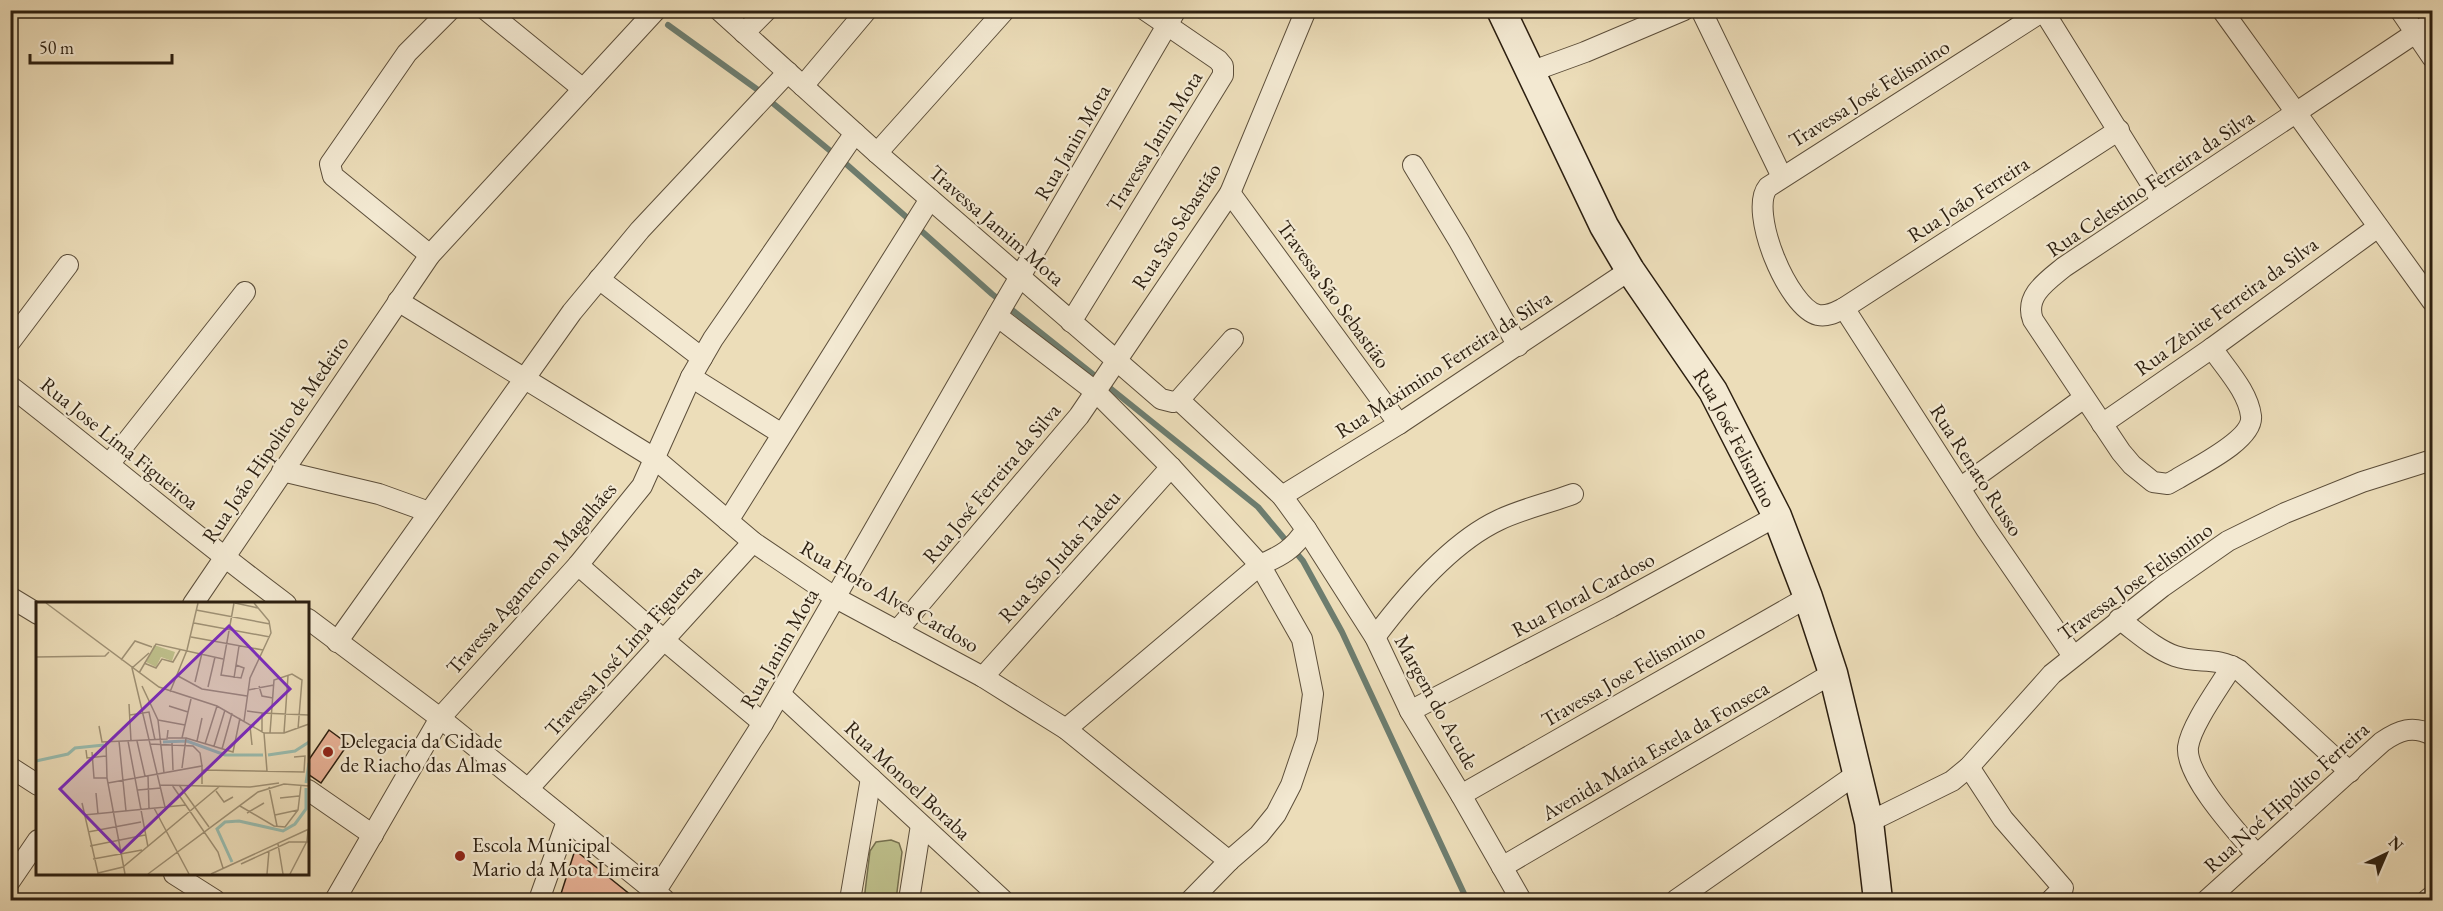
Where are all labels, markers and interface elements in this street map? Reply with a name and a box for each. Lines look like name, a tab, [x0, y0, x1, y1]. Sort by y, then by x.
scale bar	[30, 27, 172, 65]
street label: Travessa José Felismino	[1783, 33, 1955, 153]
text: 50 m	[39, 36, 74, 59]
street label: Travessa Janin Mota	[1100, 65, 1208, 216]
street label: Rua Janin Mota	[1028, 79, 1116, 205]
street label: Rua Celestino Ferreira da Silva	[2041, 103, 2260, 263]
street label: Rua João Ferreira	[1902, 149, 2034, 248]
street label: Rua São Sebastião	[1125, 158, 1227, 294]
street label: Travessa Jamim Mota	[923, 159, 1071, 292]
street label: Travessa São Sebastião	[1271, 215, 1397, 373]
street label: Rua Zênite Ferreira da Silva	[2129, 230, 2324, 382]
street label: Rua Maximino Ferreira da Silva	[1330, 284, 1557, 444]
street label: Rua João Hipolito de Medeiro	[196, 330, 354, 548]
street label: Rua José Felismino	[1688, 363, 1784, 512]
street label: Rua Jose Lima Figueiroa	[35, 371, 205, 516]
street label: Rua José Ferreira da Silva	[916, 397, 1066, 569]
street label: Rua Renato Russo	[1924, 399, 2030, 541]
street label: Travessa Agamenon Magalhães	[440, 476, 622, 680]
street label: Rua São Judas Tadeu	[992, 484, 1126, 628]
street label: Travessa Jose Felismino	[2052, 516, 2218, 646]
street label: Rua Floro Alves Cardoso	[796, 534, 984, 658]
street label: Rua Floral Cardoso	[1507, 545, 1659, 643]
street label: Travessa José Lima Figueroa	[538, 558, 708, 742]
street label: Rua Janim Mota	[734, 582, 825, 713]
inset map	[36, 602, 309, 875]
street label: Travessa Jose Felismino	[1536, 617, 1710, 733]
street label: Margem do Acude	[1389, 630, 1485, 774]
street label: Avenida Maria Estela da Fonseca	[1536, 673, 1774, 827]
street label: Rua Monoel Boraba	[839, 714, 977, 846]
street label: Rua Noé Hipólito Ferreira	[2198, 715, 2375, 879]
place label: Delegacia da Cidade de Riacho das Almas	[340, 727, 507, 778]
marker: Delegacia da Cidade de Riacho das Almas	[321, 745, 335, 759]
north arrow	[2356, 824, 2416, 884]
place label: Escola Municipal Mario da Mota Limeira	[472, 831, 660, 882]
text: N	[2384, 832, 2408, 856]
marker: Escola Municipal Mario da Mota Limeira	[453, 849, 467, 863]

